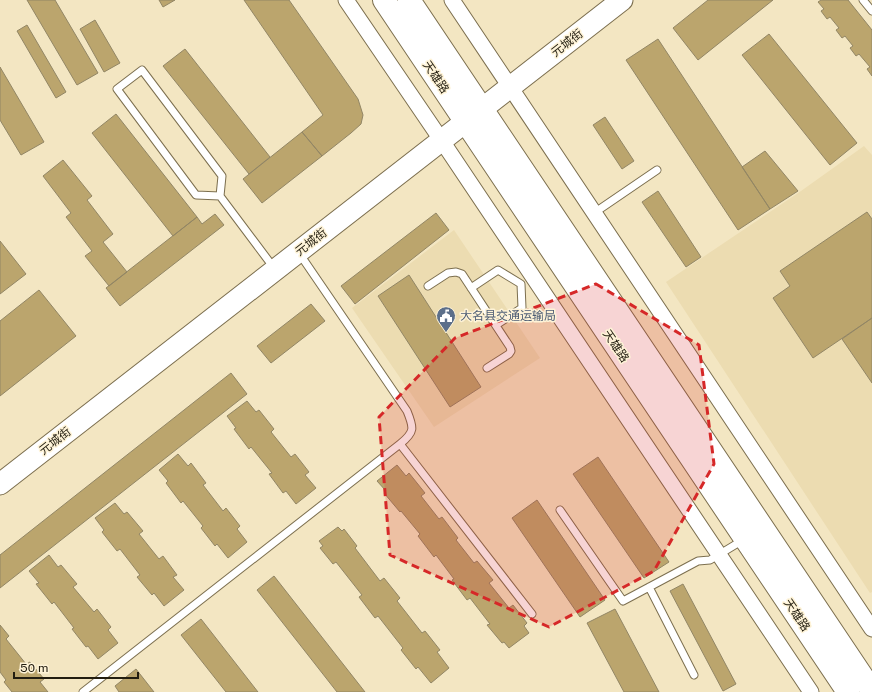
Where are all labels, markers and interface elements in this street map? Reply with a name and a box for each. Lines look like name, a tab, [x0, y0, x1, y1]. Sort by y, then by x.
street label: 元城街	[549, 26, 585, 60]
street label: 天雄路	[420, 58, 452, 96]
street label: 元城街	[293, 225, 329, 259]
public building icon: 大名县交通运输局	[435, 305, 457, 333]
place label: 大名县交通运输局	[460, 309, 556, 323]
street label: 天雄路	[600, 327, 632, 365]
street label: 元城街	[37, 424, 73, 458]
street label: 天雄路	[781, 596, 813, 634]
scale bar	[14, 654, 138, 680]
text: 50 m	[20, 661, 48, 675]

